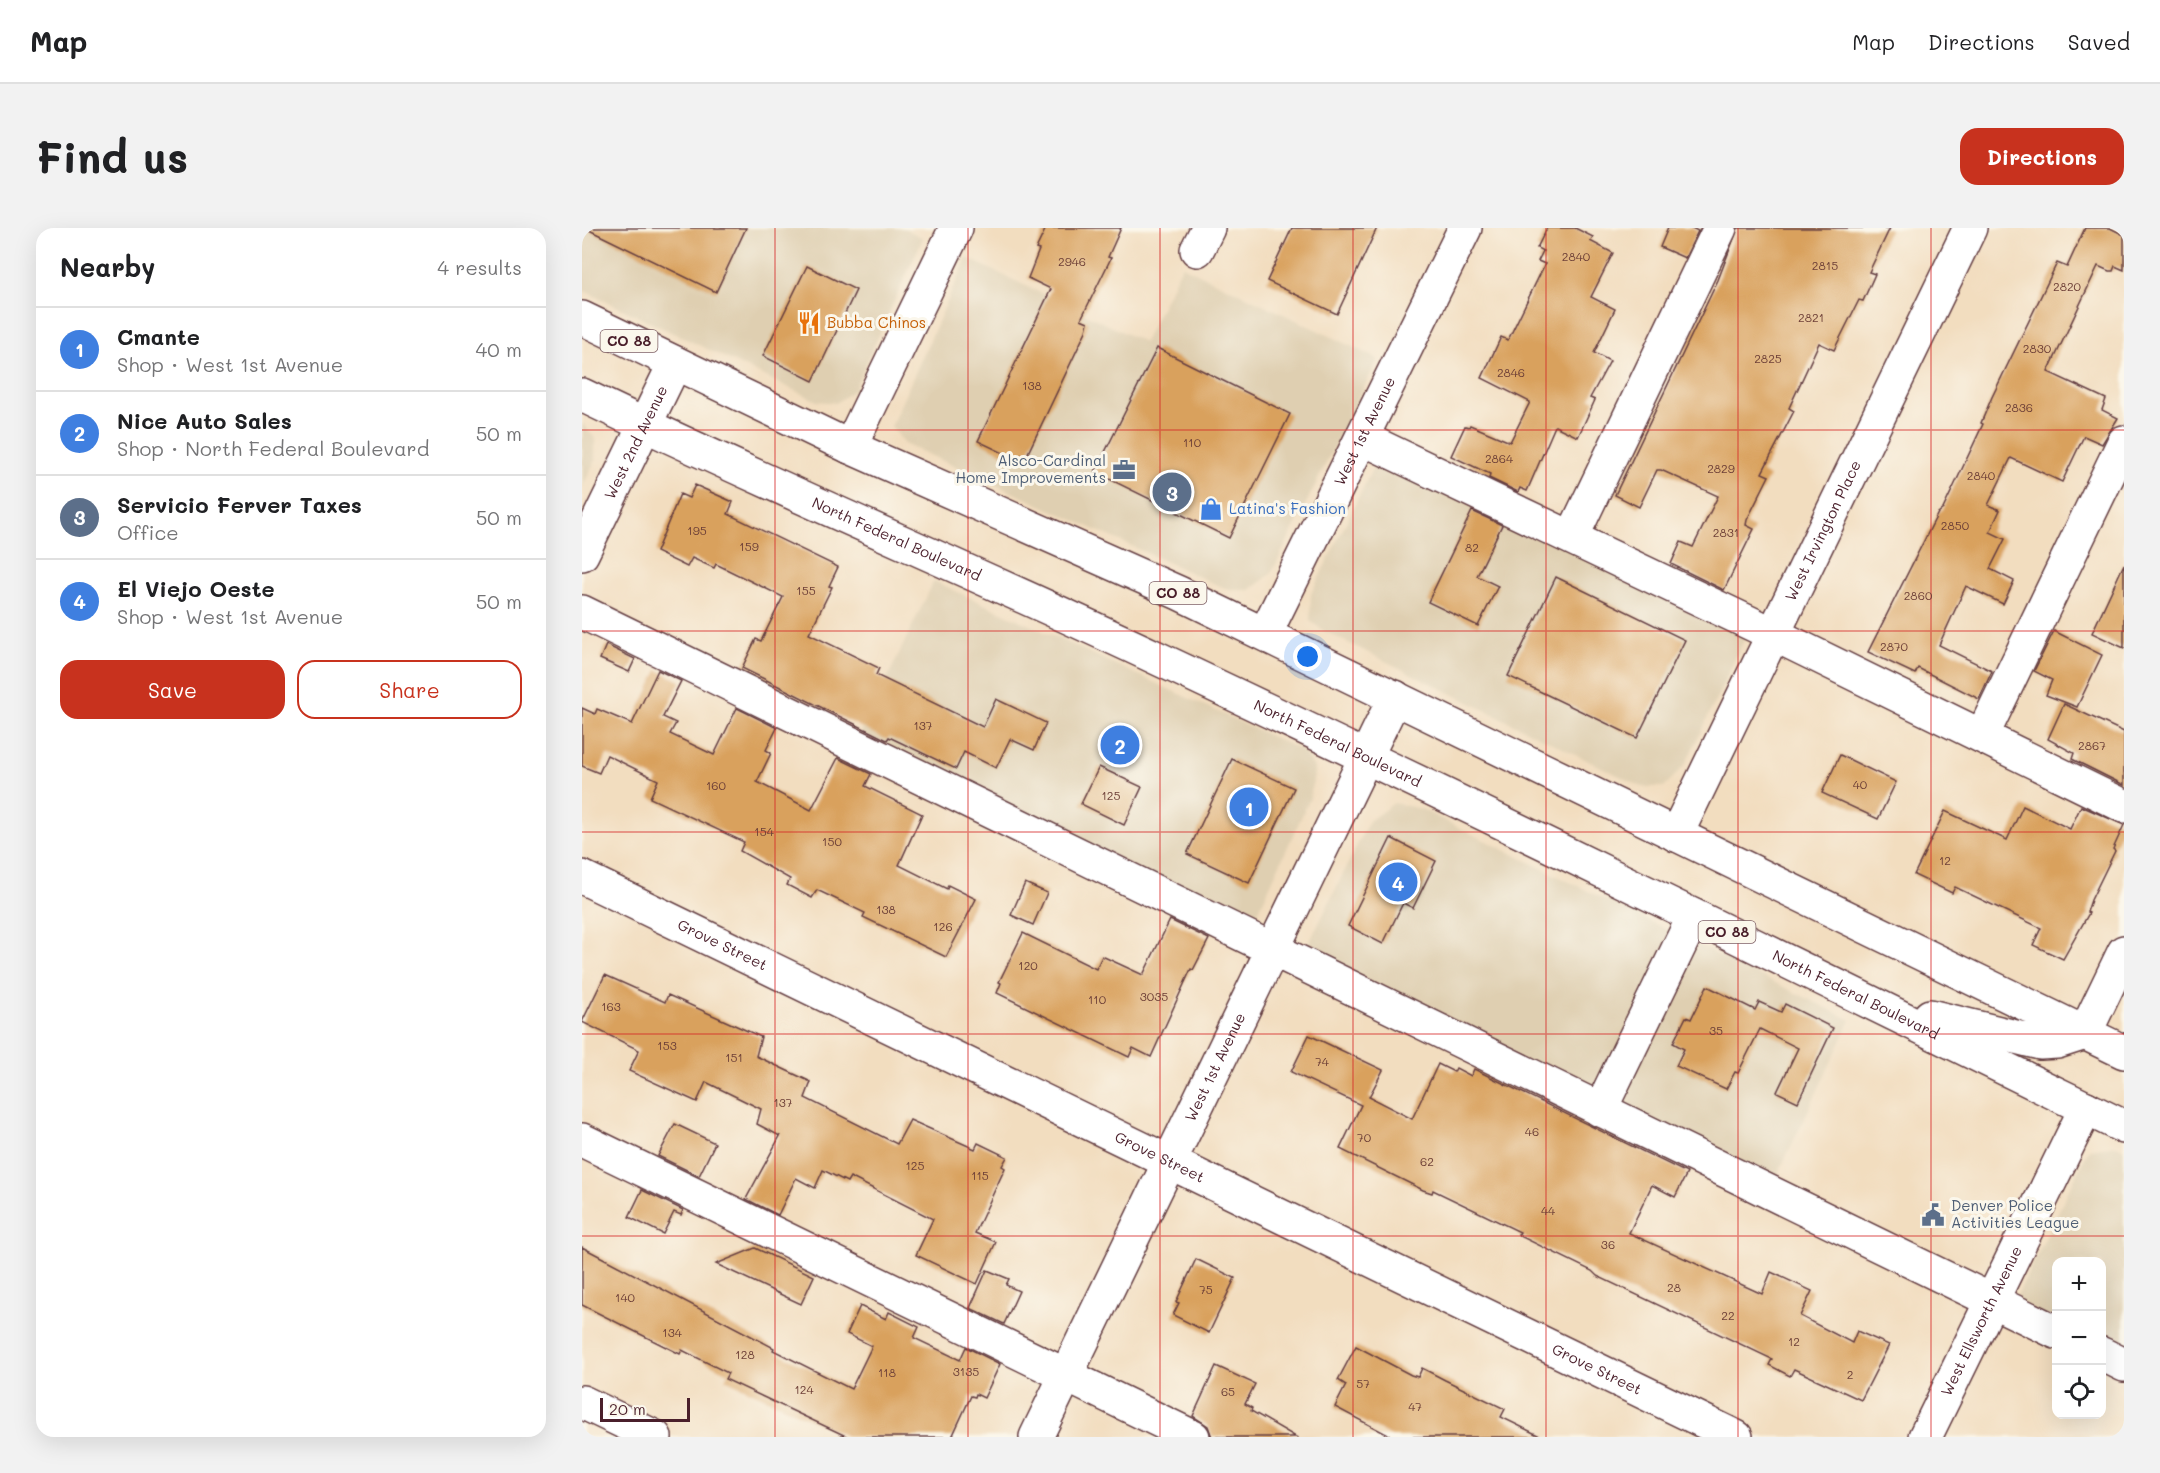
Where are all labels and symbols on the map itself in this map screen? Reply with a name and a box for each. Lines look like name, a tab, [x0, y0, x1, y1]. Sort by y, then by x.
house number: 2840	[1562, 248, 1591, 264]
house number: 2946	[1058, 253, 1086, 269]
house number: 2815	[1812, 257, 1838, 273]
house number: 2820	[2053, 278, 2082, 294]
house number: 2821	[1798, 309, 1824, 325]
restaurant icon: Bubba Chinos	[796, 310, 822, 336]
place label: Bubba Chinos	[827, 312, 926, 332]
road number: CO 88	[600, 330, 658, 352]
house number: 2830	[2023, 340, 2052, 356]
house number: 2825	[1754, 350, 1782, 366]
house number: 2846	[1497, 364, 1525, 380]
street label: West 1st Avenue	[1329, 373, 1399, 488]
house number: 138	[1022, 377, 1042, 393]
street label: West 2nd Avenue	[599, 382, 672, 502]
house number: 2836	[2005, 399, 2033, 415]
house number: 110	[1183, 434, 1202, 450]
place label: Alsco-Cardinal Home Improvements	[956, 450, 1106, 487]
house number: 2864	[1485, 450, 1513, 466]
office icon: Alsco-Cardinal Home Improvements	[1111, 457, 1137, 483]
street label: West Irvington Place	[1780, 457, 1865, 604]
house number: 2829	[1707, 460, 1735, 476]
house number: 2840	[1967, 467, 1996, 483]
pin: 3	[1152, 470, 1192, 514]
street label: North Federal Boulevard	[809, 492, 985, 585]
shop icon: Latina's Fashion	[1198, 496, 1224, 522]
place label: Latina's Fashion	[1229, 498, 1346, 518]
house number: 2850	[1941, 517, 1970, 533]
house number: 195	[687, 522, 707, 538]
house number: 2831	[1713, 524, 1739, 540]
house number: 159	[739, 538, 759, 554]
house number: 82	[1465, 539, 1479, 555]
house number: 155	[796, 582, 816, 598]
road number: CO 88	[1150, 582, 1206, 604]
house number: 2860	[1904, 587, 1933, 603]
house number: 2870	[1880, 638, 1909, 654]
your location	[1293, 642, 1322, 671]
street label: North Federal Boulevard	[1251, 694, 1425, 791]
house number: 137	[913, 717, 933, 733]
pin: 2	[1100, 722, 1140, 768]
house number: 2867	[2078, 737, 2106, 753]
house number: 40	[1853, 776, 1868, 792]
house number: 160	[706, 777, 727, 793]
pin: 1	[1230, 784, 1268, 830]
house number: 125	[1101, 787, 1121, 803]
house number: 154	[754, 823, 774, 839]
house number: 150	[822, 833, 842, 849]
house number: 12	[1939, 852, 1951, 868]
pin: 4	[1378, 860, 1418, 904]
house number: 138	[876, 901, 896, 917]
street label: Grove Street	[675, 914, 771, 974]
house number: 126	[933, 918, 953, 934]
road number: CO 88	[1698, 921, 1756, 943]
street label: North Federal Boulevard	[1769, 945, 1943, 1043]
house number: 120	[1018, 957, 1038, 973]
house number: 3035	[1140, 988, 1168, 1004]
house number: 110	[1088, 991, 1107, 1007]
house number: 163	[601, 998, 621, 1014]
street label: West 1st Avenue	[1180, 1009, 1249, 1124]
house number: 35	[1709, 1022, 1723, 1038]
house number: 153	[657, 1037, 677, 1053]
house number: 151	[725, 1049, 743, 1065]
house number: 74	[1315, 1053, 1329, 1069]
house number: 137	[773, 1094, 793, 1110]
house number: 46	[1525, 1123, 1539, 1139]
street label: Grove Street	[1112, 1126, 1208, 1187]
house number: 70	[1357, 1129, 1372, 1145]
house number: 62	[1420, 1153, 1434, 1169]
house number: 125	[905, 1157, 925, 1173]
house number: 115	[971, 1167, 989, 1183]
place label: Denver Police Activities League	[1951, 1195, 2079, 1232]
house number: 44	[1541, 1202, 1555, 1218]
public building icon: Denver Police Activities League	[1920, 1202, 1946, 1228]
house number: 36	[1601, 1236, 1615, 1252]
street label: West Ellsworth Avenue	[1936, 1242, 2026, 1399]
house number: 28	[1667, 1279, 1681, 1295]
house number: 75	[1199, 1281, 1213, 1297]
house number: 140	[615, 1289, 636, 1305]
house number: 22	[1721, 1307, 1735, 1323]
house number: 134	[662, 1324, 682, 1340]
house number: 12	[1788, 1333, 1800, 1349]
street label: Grove Street	[1549, 1338, 1645, 1399]
house number: 128	[735, 1346, 755, 1362]
house number: 3135	[953, 1363, 979, 1379]
house number: 118	[878, 1364, 896, 1380]
house number: 2	[1847, 1366, 1853, 1382]
house number: 57	[1356, 1375, 1370, 1391]
house number: 124	[794, 1381, 814, 1397]
house number: 65	[1221, 1383, 1235, 1399]
scale bar	[600, 1395, 690, 1422]
house number: 47	[1408, 1398, 1422, 1414]

